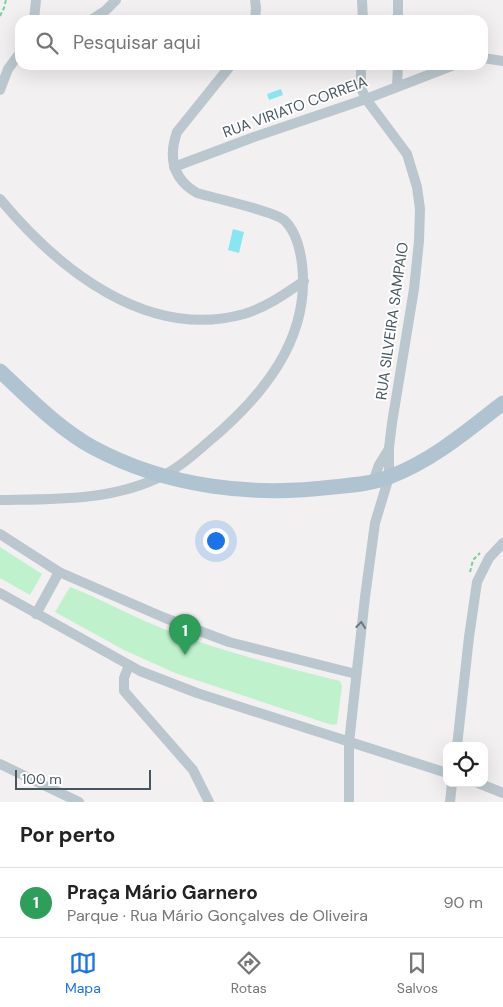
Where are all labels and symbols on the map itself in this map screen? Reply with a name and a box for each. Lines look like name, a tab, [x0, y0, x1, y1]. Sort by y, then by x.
street label: RUA VIRIATO CORREIA	[220, 71, 370, 142]
street label: RUA SILVEIRA SAMPAIO	[371, 241, 413, 401]
your location	[203, 528, 229, 554]
pin: 1	[169, 614, 201, 655]
one-way arrow	[355, 621, 366, 629]
scale bar	[15, 767, 151, 790]

